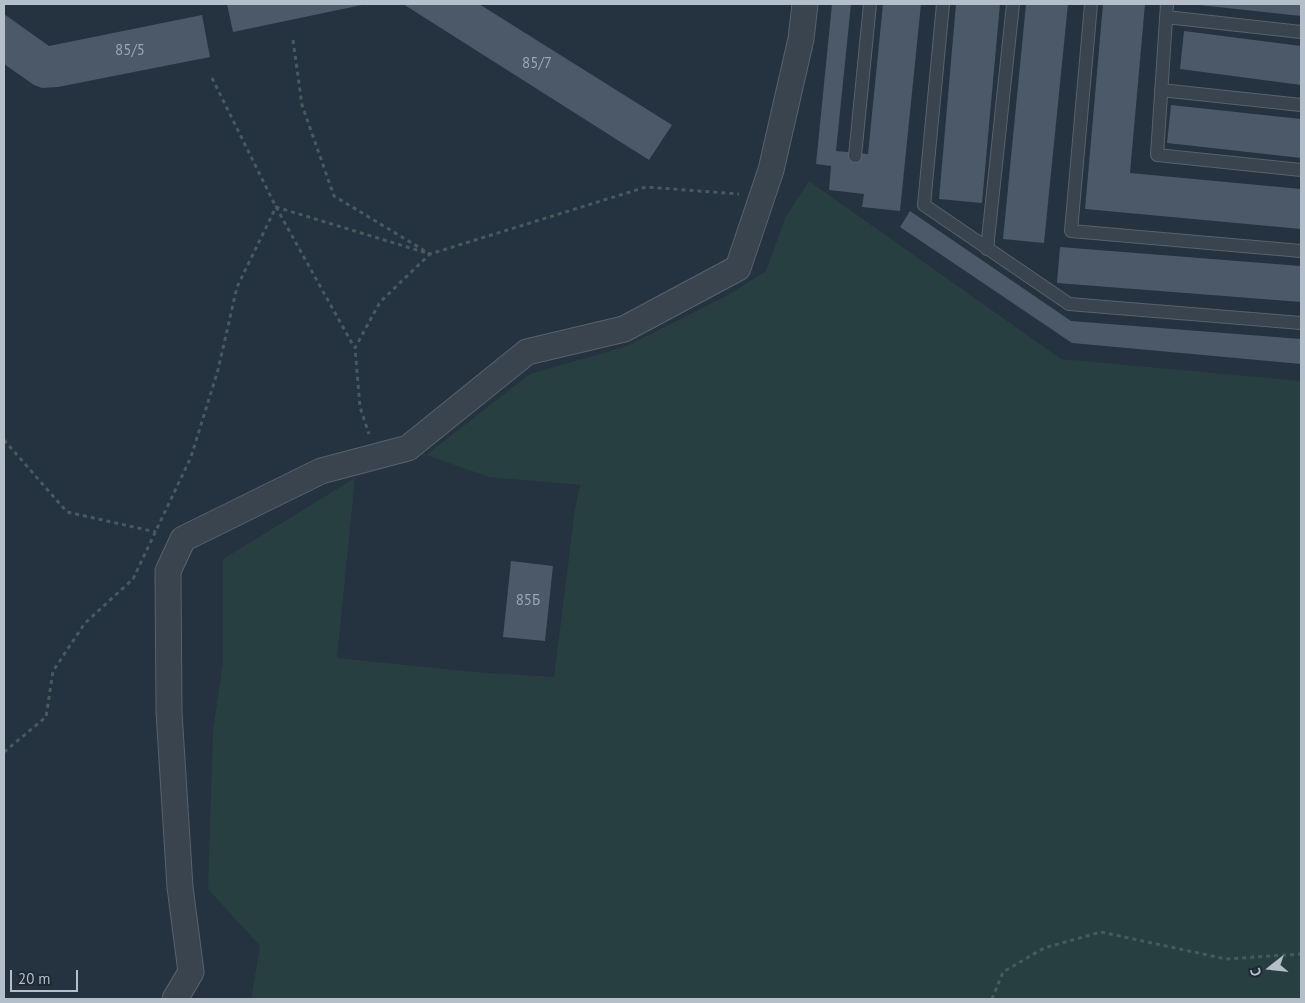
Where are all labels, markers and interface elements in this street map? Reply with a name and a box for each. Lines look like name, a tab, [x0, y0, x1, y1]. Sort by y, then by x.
house number: 85/5	[115, 42, 145, 60]
house number: 85/7	[522, 55, 552, 73]
house number: 85Б	[516, 592, 540, 610]
north arrow	[1245, 943, 1295, 993]
scale bar	[12, 960, 80, 992]
text: С	[1246, 966, 1265, 978]
text: 20 m	[18, 969, 51, 988]

